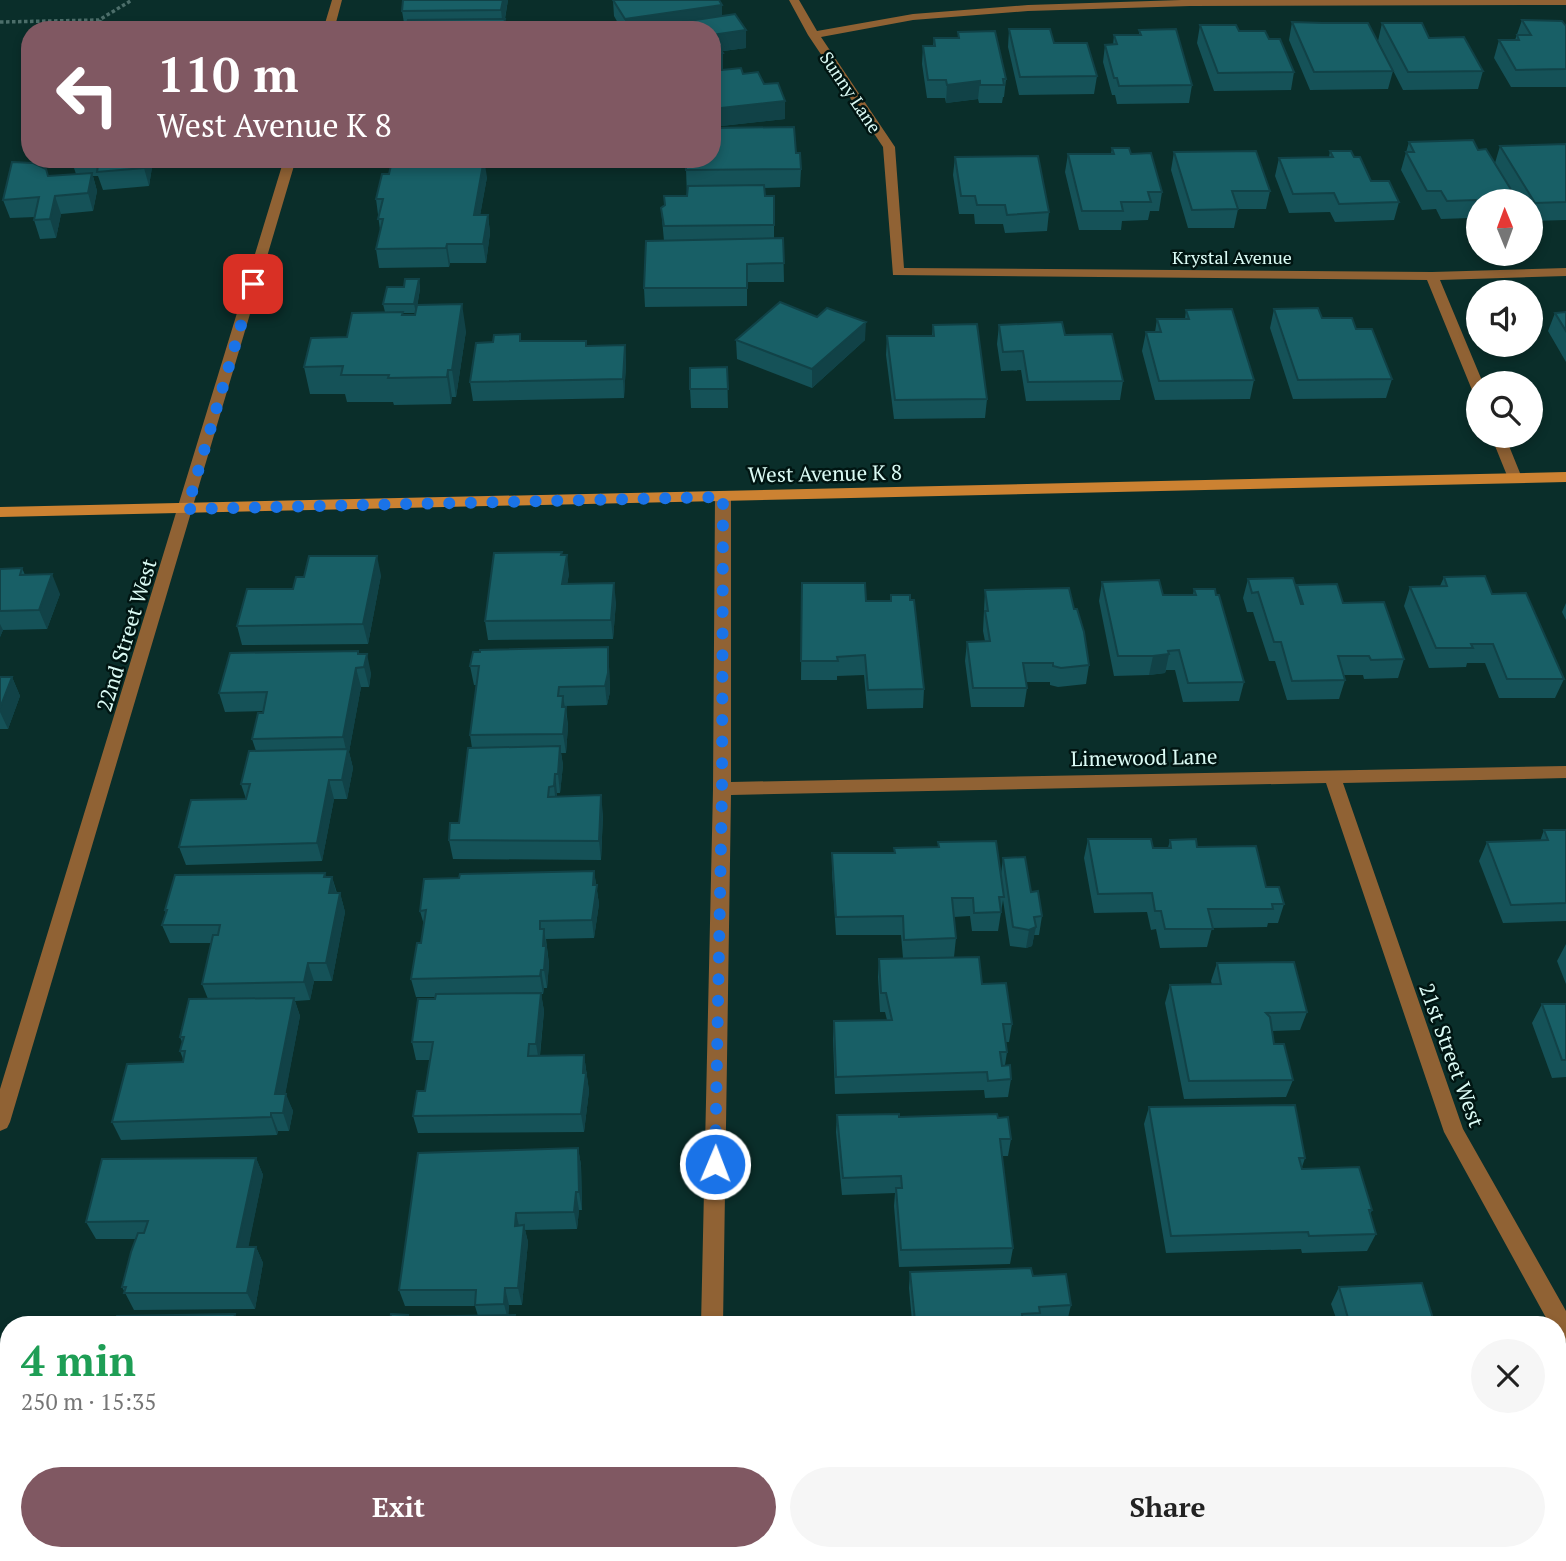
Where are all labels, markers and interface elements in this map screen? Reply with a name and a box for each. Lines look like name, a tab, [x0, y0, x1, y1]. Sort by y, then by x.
text: 110 m	[157, 41, 299, 106]
street label: Sunny Lane	[815, 47, 887, 137]
icon: left	[42, 49, 133, 140]
text: West Avenue K 8	[157, 104, 392, 146]
north arrow	[1466, 189, 1544, 266]
map controls	[1466, 189, 1543, 448]
street label: Krystal Avenue	[1172, 245, 1292, 269]
pin	[223, 254, 283, 314]
icon: arrive	[234, 265, 272, 303]
button: sound	[1466, 280, 1543, 357]
button: search	[1466, 371, 1543, 448]
street label: West Avenue K 8	[748, 458, 902, 488]
street label: 22nd Street West	[89, 555, 163, 715]
street label: Limewood Lane	[1070, 742, 1218, 772]
street label: 21st Street West	[1413, 979, 1491, 1131]
position arrow	[678, 1127, 752, 1201]
text: 4 min	[21, 1332, 136, 1388]
button: close	[1471, 1339, 1545, 1413]
text: 250 m · 15:35	[21, 1386, 156, 1417]
button: Exit	[21, 1467, 776, 1547]
button: Share	[790, 1467, 1545, 1547]

